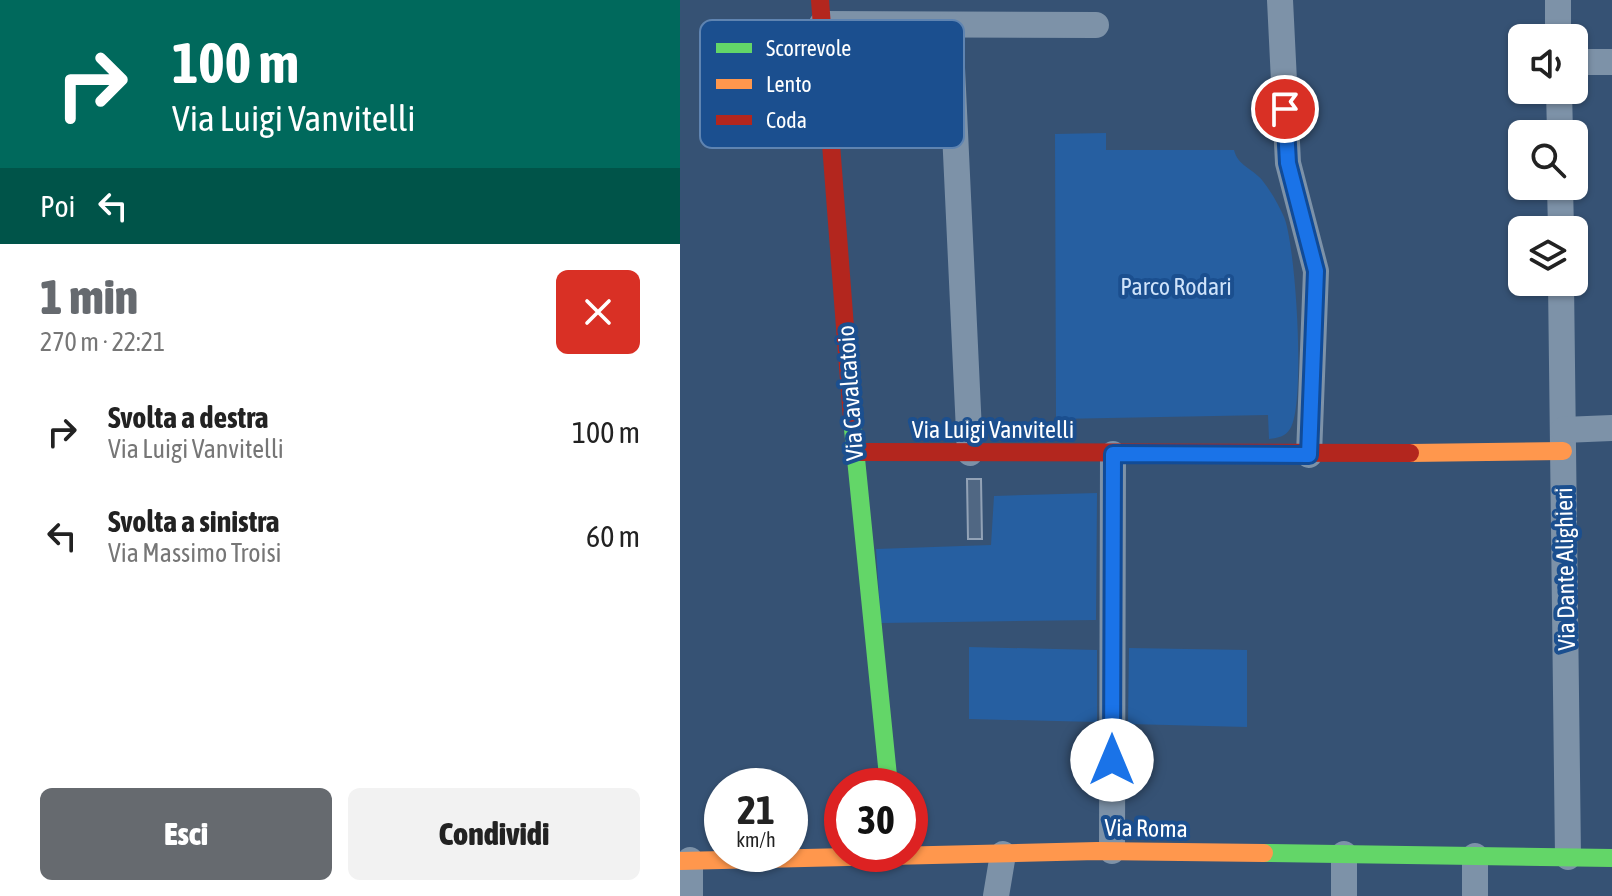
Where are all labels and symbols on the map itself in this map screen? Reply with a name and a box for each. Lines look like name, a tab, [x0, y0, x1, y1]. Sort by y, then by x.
legend	[700, 20, 964, 148]
text: Scorrevole	[766, 35, 851, 61]
text: Lento	[766, 71, 812, 97]
pin	[1251, 75, 1319, 143]
text: Coda	[766, 107, 807, 133]
park label: Parco Rodari	[1120, 273, 1232, 300]
street label: Via Cavalcatoio	[832, 325, 868, 461]
street label: Via Luigi Vanvitelli	[912, 416, 1074, 443]
street label: Via Dante Alighieri	[1550, 487, 1580, 651]
position arrow	[1070, 718, 1154, 802]
speed limit sign: 30	[824, 768, 928, 872]
street label: Via Roma	[1104, 814, 1188, 842]

